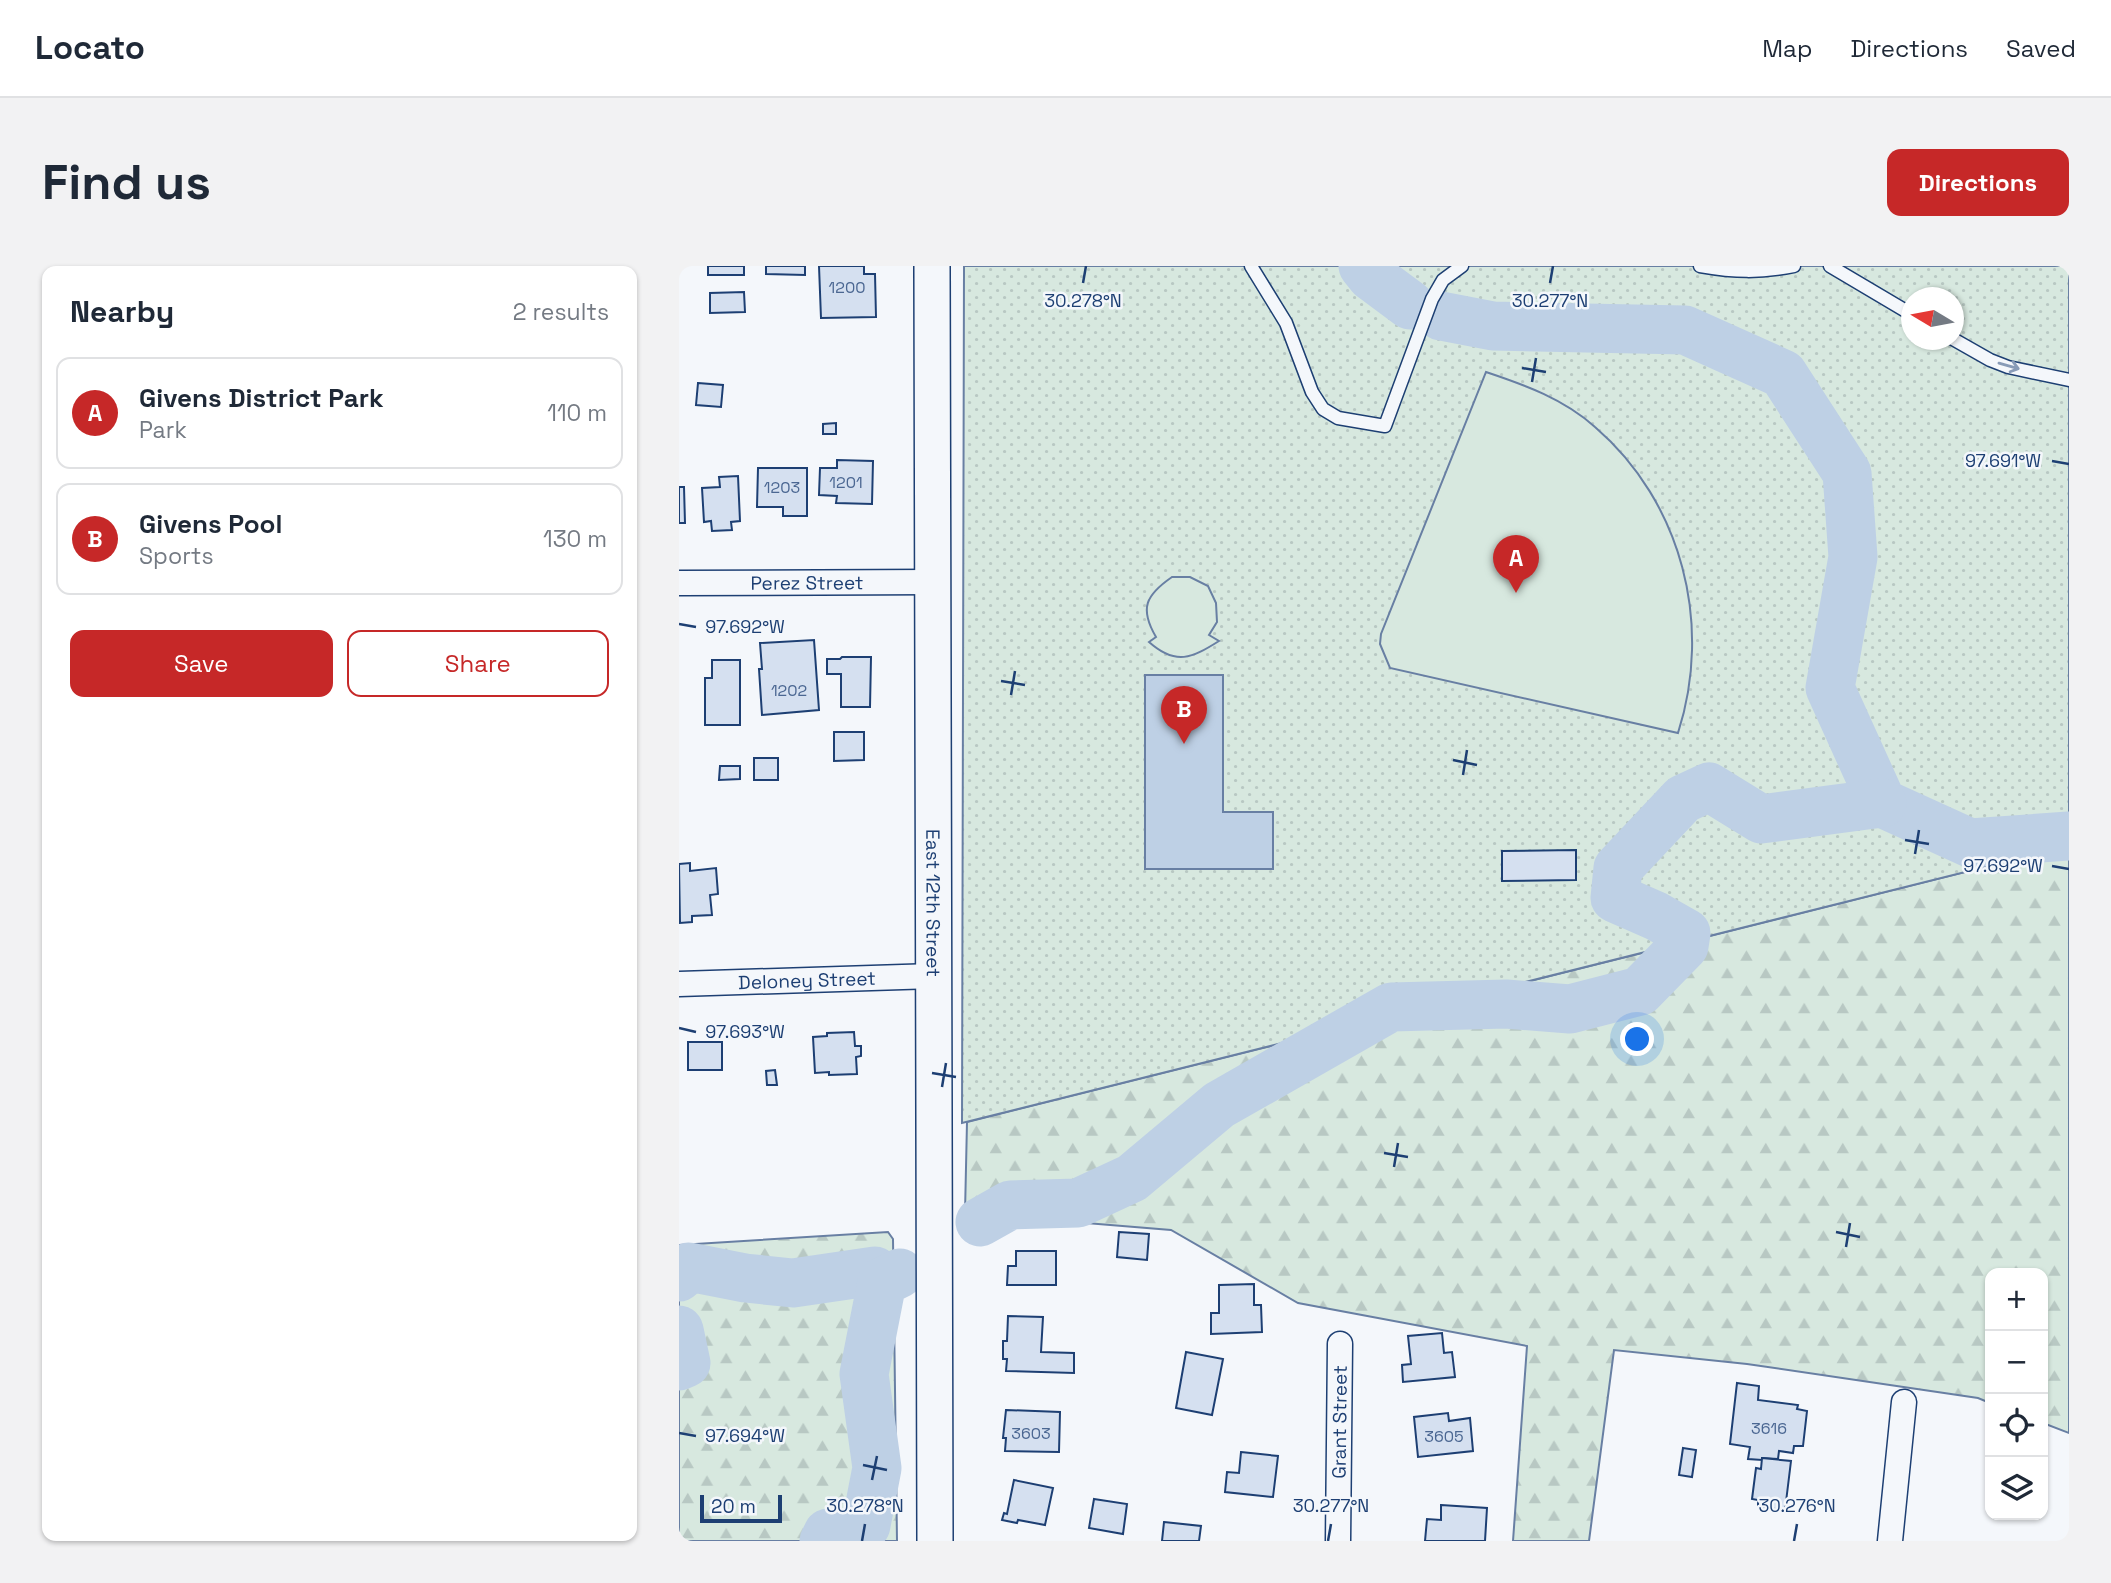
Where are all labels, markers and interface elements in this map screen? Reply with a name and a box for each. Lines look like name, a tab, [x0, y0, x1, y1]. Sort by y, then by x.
text: Locato	[35, 27, 145, 69]
text: Map	[1762, 33, 1812, 64]
text: Directions	[1850, 33, 1968, 64]
text: Saved	[2006, 33, 2076, 64]
button: Directions	[1887, 149, 2069, 216]
text: Find us	[42, 151, 211, 213]
house number: 1200	[829, 277, 865, 298]
north arrow	[1901, 287, 1964, 350]
text: 30.278°N	[1044, 289, 1122, 312]
text: 30.277°N	[1512, 289, 1588, 312]
text: Nearby	[70, 292, 174, 331]
text: 2 results	[513, 297, 609, 327]
one-way arrow	[1997, 360, 2019, 373]
text: Givens District Park	[139, 381, 384, 415]
text: A	[88, 398, 102, 428]
text: 110 m	[547, 398, 607, 428]
text: Park	[139, 415, 187, 445]
text: 97.691°W	[1965, 449, 2041, 472]
house number: 1201	[829, 472, 863, 493]
house number: 1203	[764, 477, 800, 498]
text: Givens Pool	[139, 507, 282, 541]
text: B	[87, 524, 103, 554]
text: 130 m	[543, 524, 607, 554]
pin: A	[1493, 535, 1539, 593]
text: Sports	[139, 541, 214, 571]
street label: Perez Street	[750, 570, 864, 595]
text: 97.692°W	[705, 615, 785, 638]
button: Save	[70, 630, 333, 697]
button: Share	[347, 630, 609, 697]
house number: 1202	[771, 680, 807, 701]
pin: B	[1161, 686, 1207, 744]
street label: East 12th Street	[921, 829, 946, 977]
text: 97.692°W	[1963, 854, 2043, 877]
street label: Deloney Street	[738, 965, 876, 995]
text: 97.693°W	[705, 1020, 785, 1043]
your location	[1620, 1022, 1654, 1056]
map controls	[1985, 1268, 2048, 1520]
button: +	[1985, 1268, 2048, 1331]
button: −	[1985, 1331, 2048, 1394]
street label: Grant Street	[1326, 1365, 1352, 1479]
button: locate	[1985, 1394, 2048, 1457]
house number: 3616	[1751, 1418, 1787, 1439]
house number: 3603	[1011, 1423, 1051, 1444]
text: 97.694°W	[705, 1424, 785, 1447]
house number: 3605	[1424, 1426, 1464, 1447]
button: layers	[1985, 1457, 2048, 1520]
scale bar	[700, 1492, 782, 1524]
text: 20 m	[711, 1494, 756, 1519]
text: 30.278°N	[826, 1494, 904, 1517]
text: 30.277°N	[1293, 1494, 1369, 1517]
text: 30.276°N	[1758, 1494, 1836, 1517]

